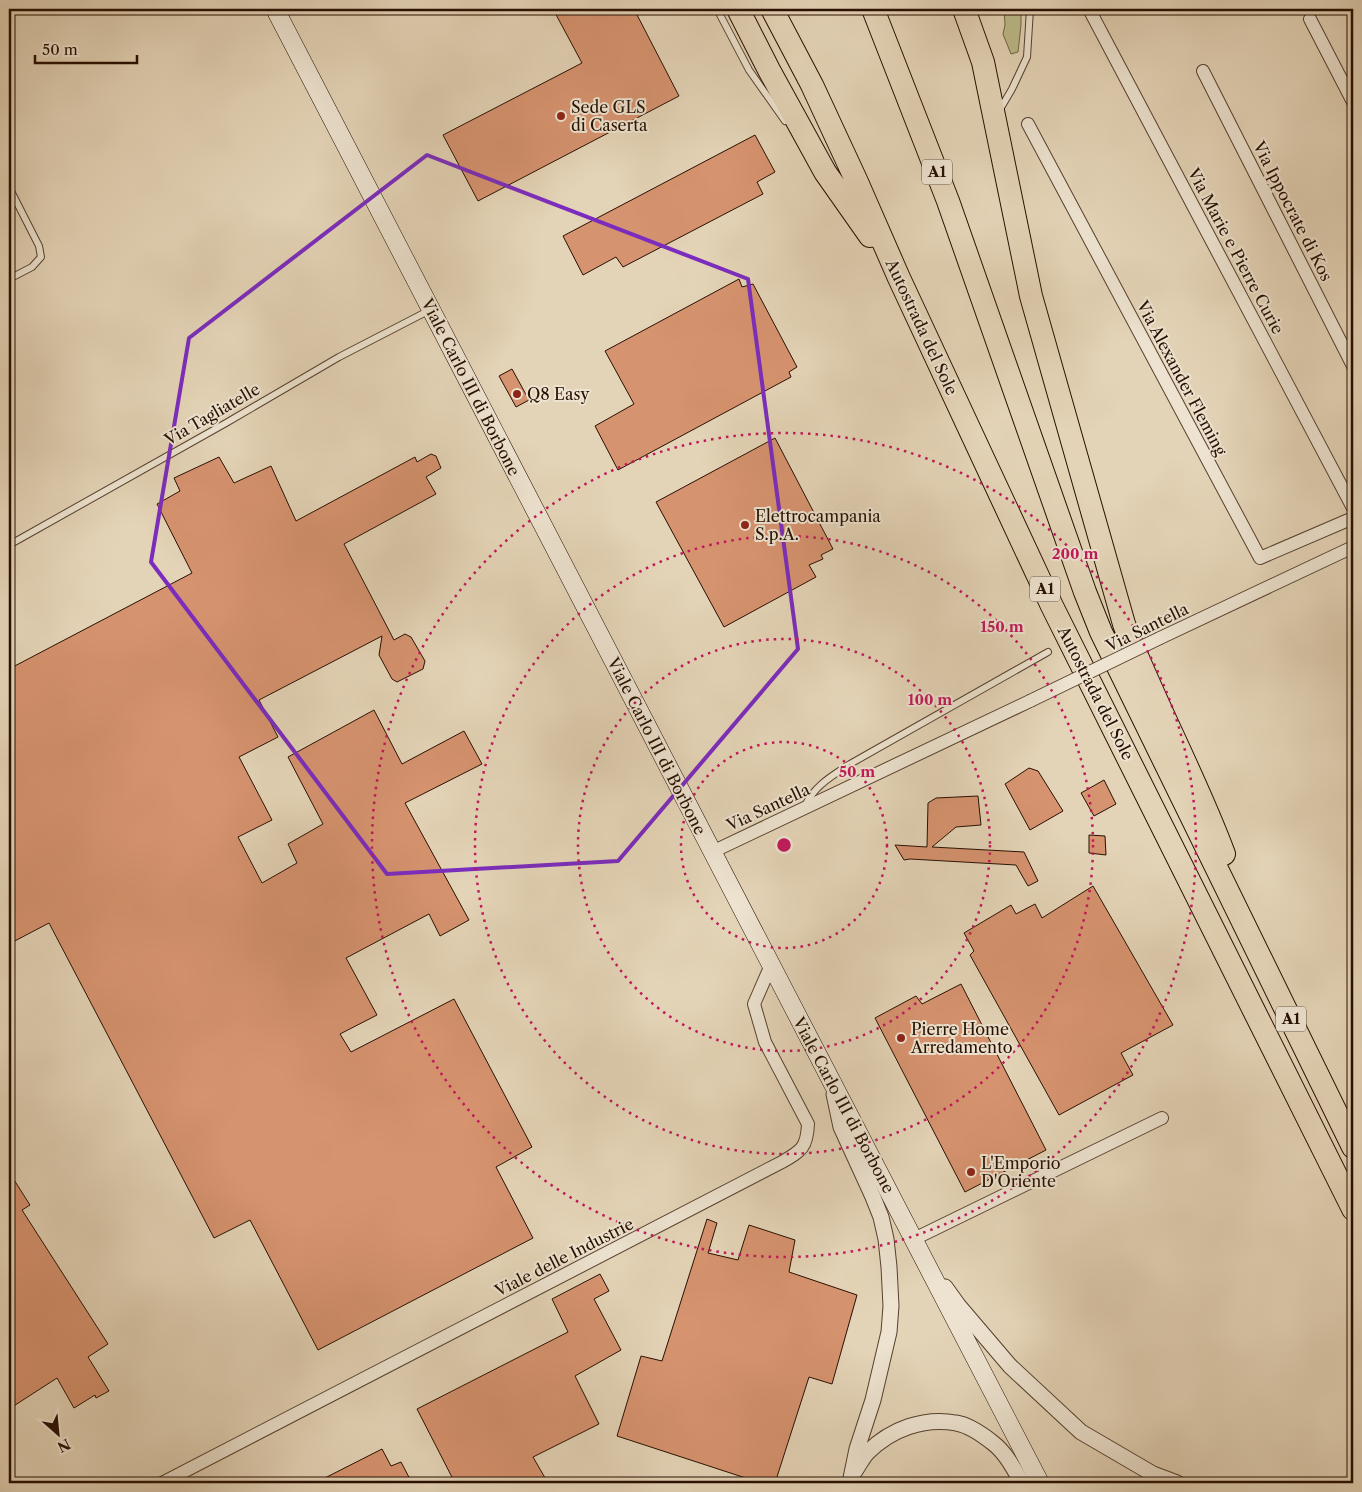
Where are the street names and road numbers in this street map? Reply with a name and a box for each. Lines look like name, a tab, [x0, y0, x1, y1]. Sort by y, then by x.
street label: Via Ippocrate di Kos	[1249, 137, 1337, 284]
road number: A1	[922, 160, 952, 184]
street label: Via Marie e Pierre Curie	[1183, 164, 1288, 337]
street label: Autostrada del Sole	[881, 255, 962, 398]
street label: Viale Carlo III di Borbone	[417, 294, 525, 479]
street label: Via Alexander Fleming	[1132, 296, 1232, 459]
street label: Via Tagliatelle	[160, 379, 263, 450]
road number: A1	[1030, 576, 1060, 602]
street label: Via Santella	[1102, 598, 1192, 656]
street label: Autostrada del Sole	[1053, 622, 1138, 763]
street label: Viale Carlo III di Borbone	[603, 653, 711, 838]
street label: Via Santella	[722, 779, 813, 835]
road number: A1	[1276, 1006, 1306, 1032]
street label: Viale Carlo III di Borbone	[789, 1013, 899, 1196]
street label: Viale delle Industrie	[490, 1213, 637, 1301]

